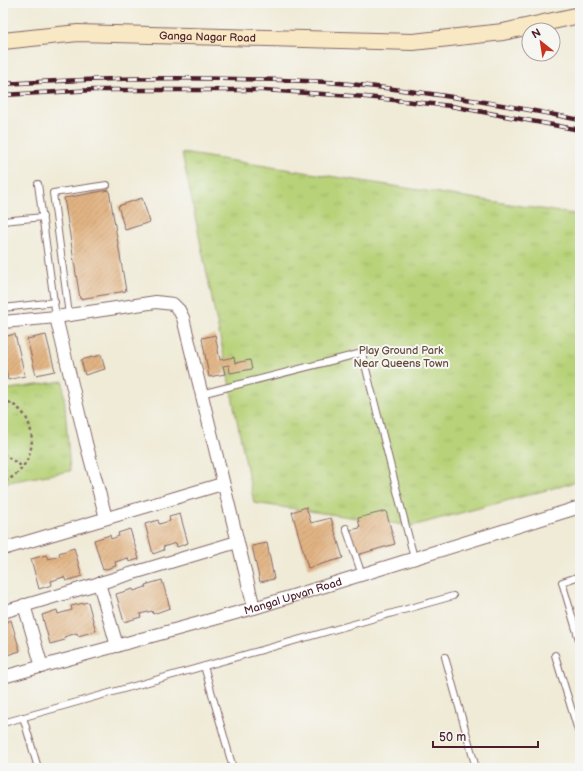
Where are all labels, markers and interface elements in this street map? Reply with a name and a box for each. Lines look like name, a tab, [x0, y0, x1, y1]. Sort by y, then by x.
north arrow	[521, 22, 561, 62]
text: N	[529, 26, 543, 41]
street label: Ganga Nagar Road	[159, 29, 256, 45]
park label: Play Ground Park Near Queens Town	[353, 344, 449, 370]
street label: Mangal Upvan Road	[243, 575, 343, 617]
scale bar	[433, 723, 538, 749]
text: 50 m	[439, 730, 466, 745]

